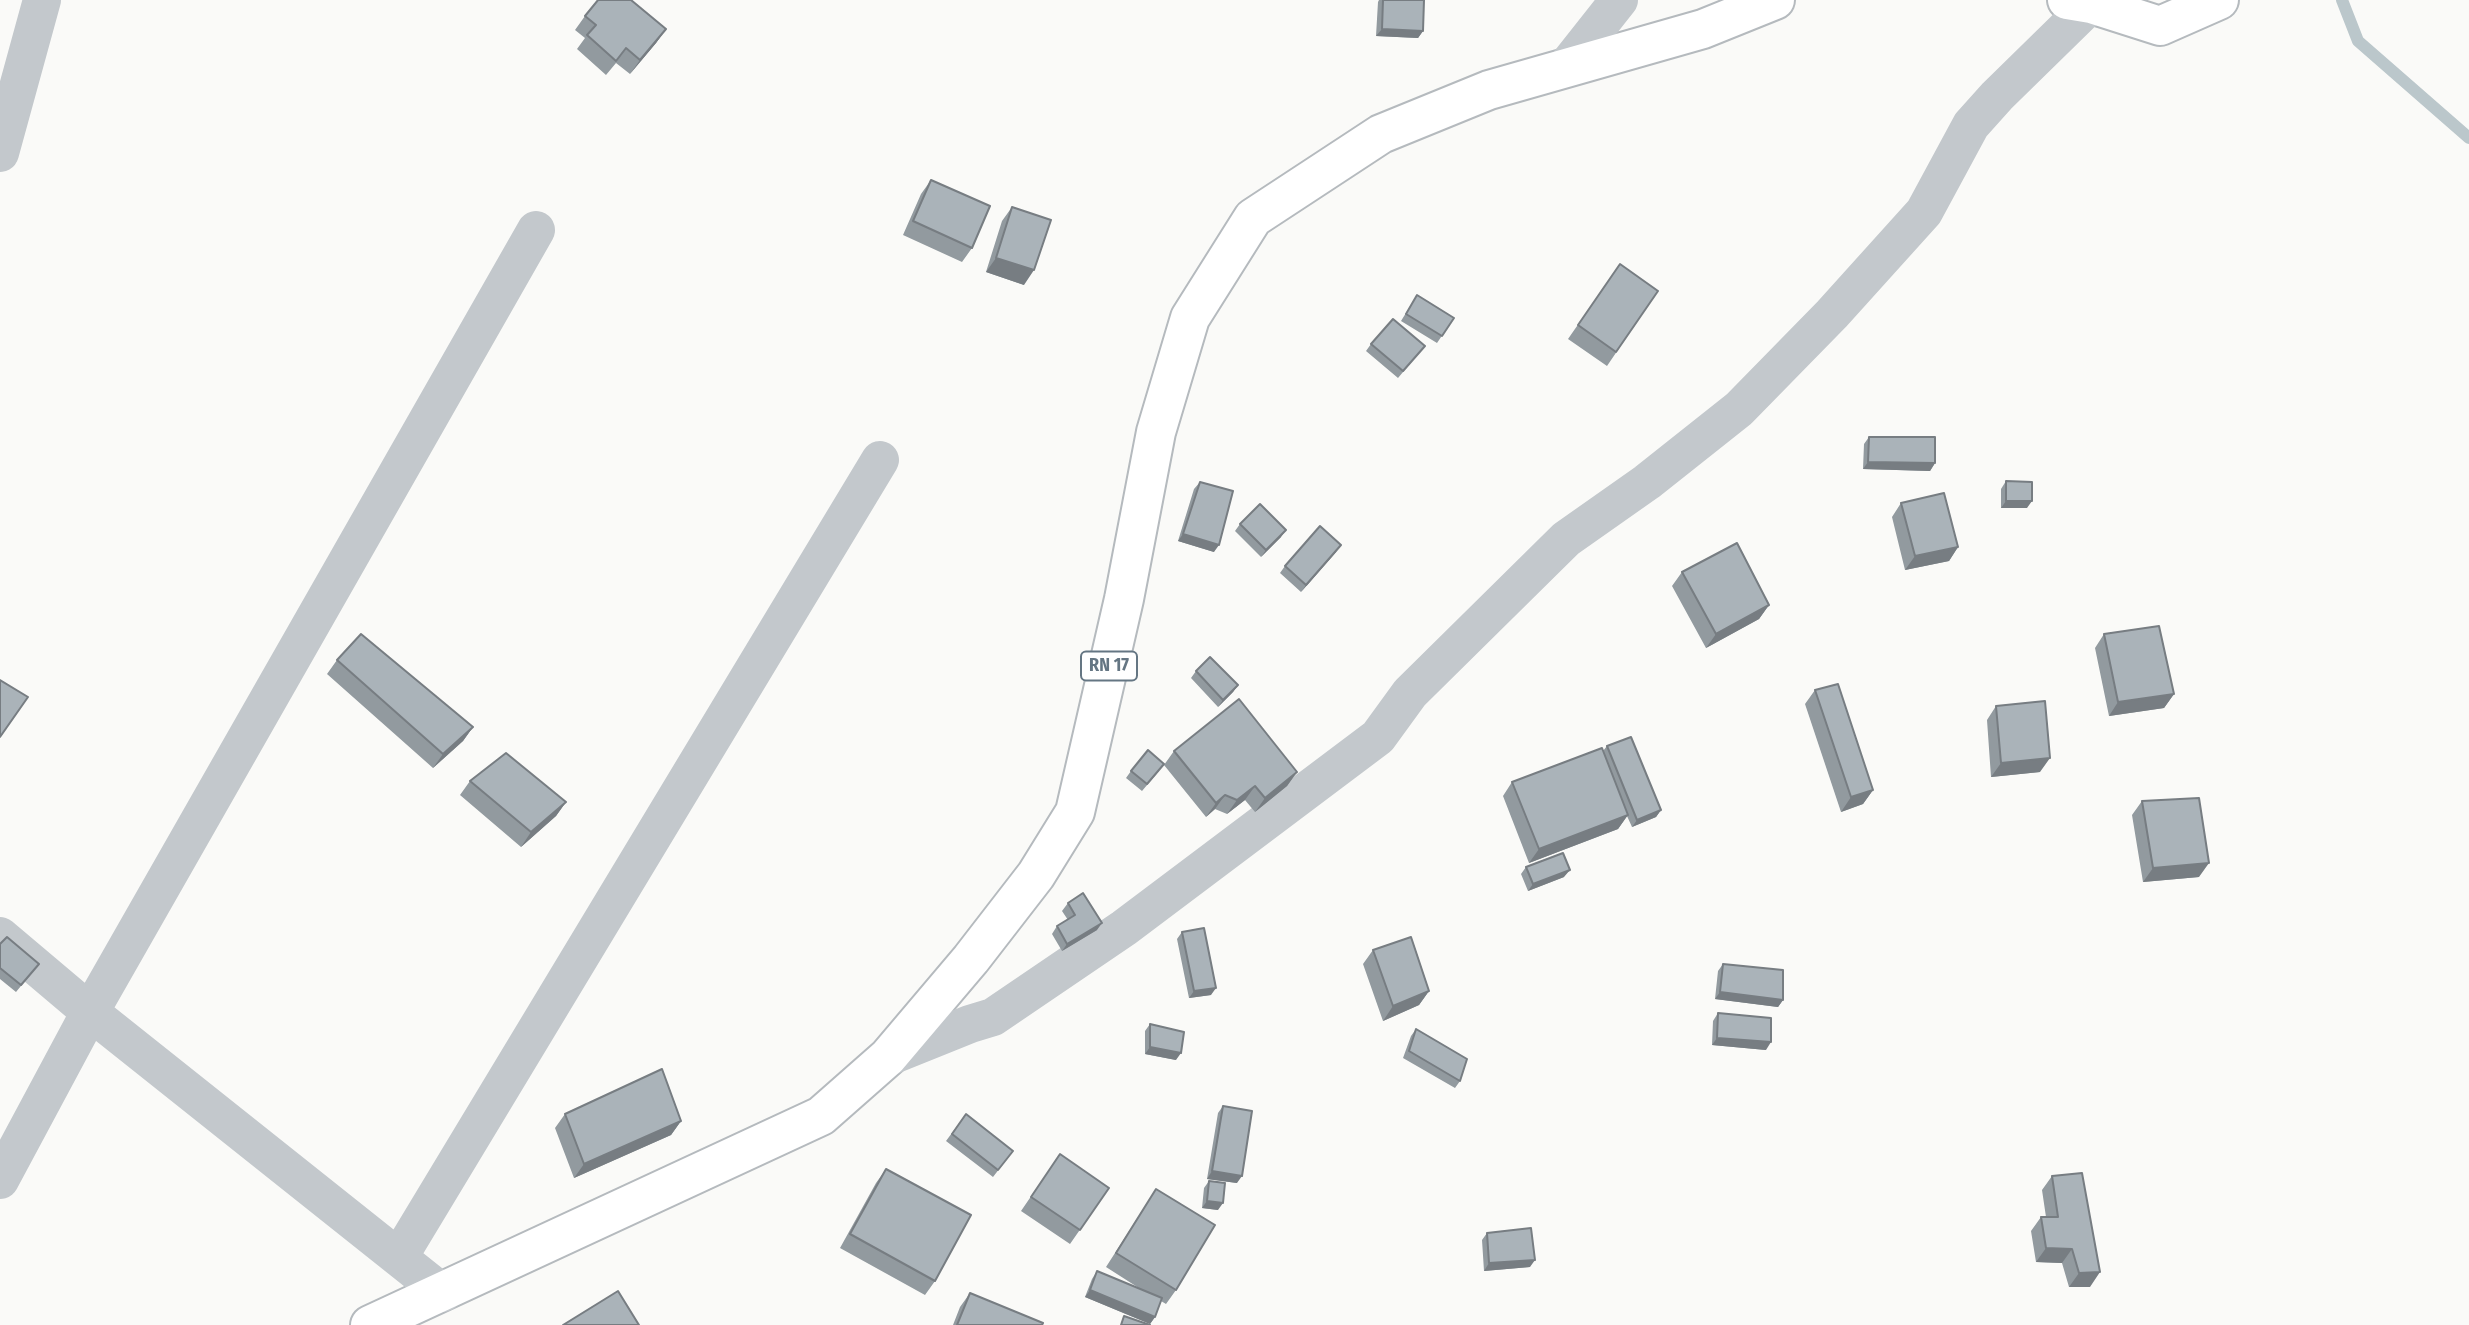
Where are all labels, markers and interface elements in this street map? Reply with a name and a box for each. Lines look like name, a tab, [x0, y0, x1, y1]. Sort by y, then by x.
road number: RN 17	[1081, 652, 1137, 680]

